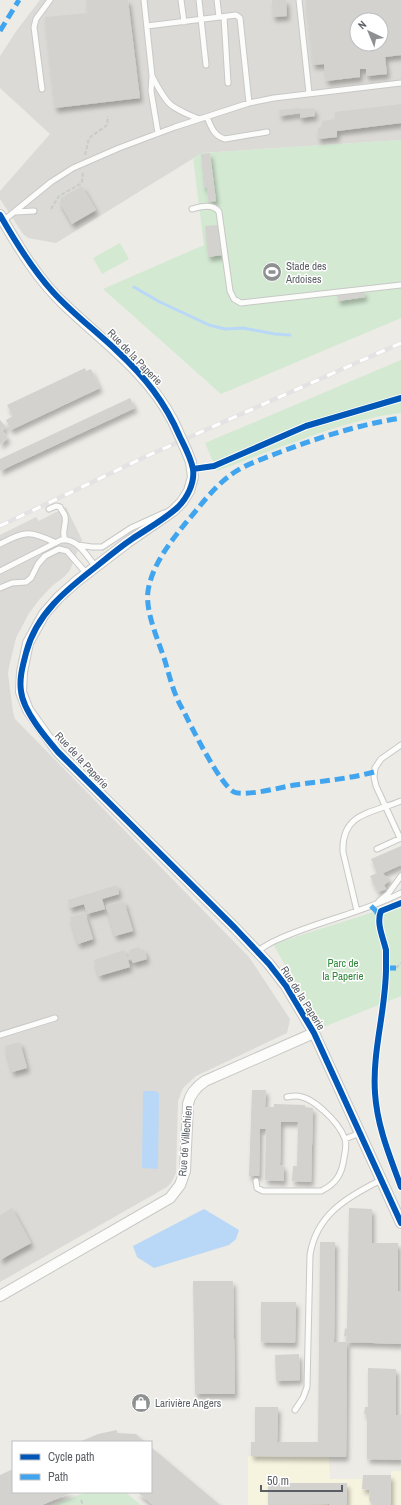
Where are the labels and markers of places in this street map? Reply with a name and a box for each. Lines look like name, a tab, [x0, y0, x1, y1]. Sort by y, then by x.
place label: Stade des Ardoises	[285, 259, 327, 286]
sports icon: Stade des Ardoises	[261, 261, 283, 283]
shop icon: Larivière Angers	[130, 1392, 152, 1414]
place label: Larivière Angers	[155, 1396, 222, 1410]

